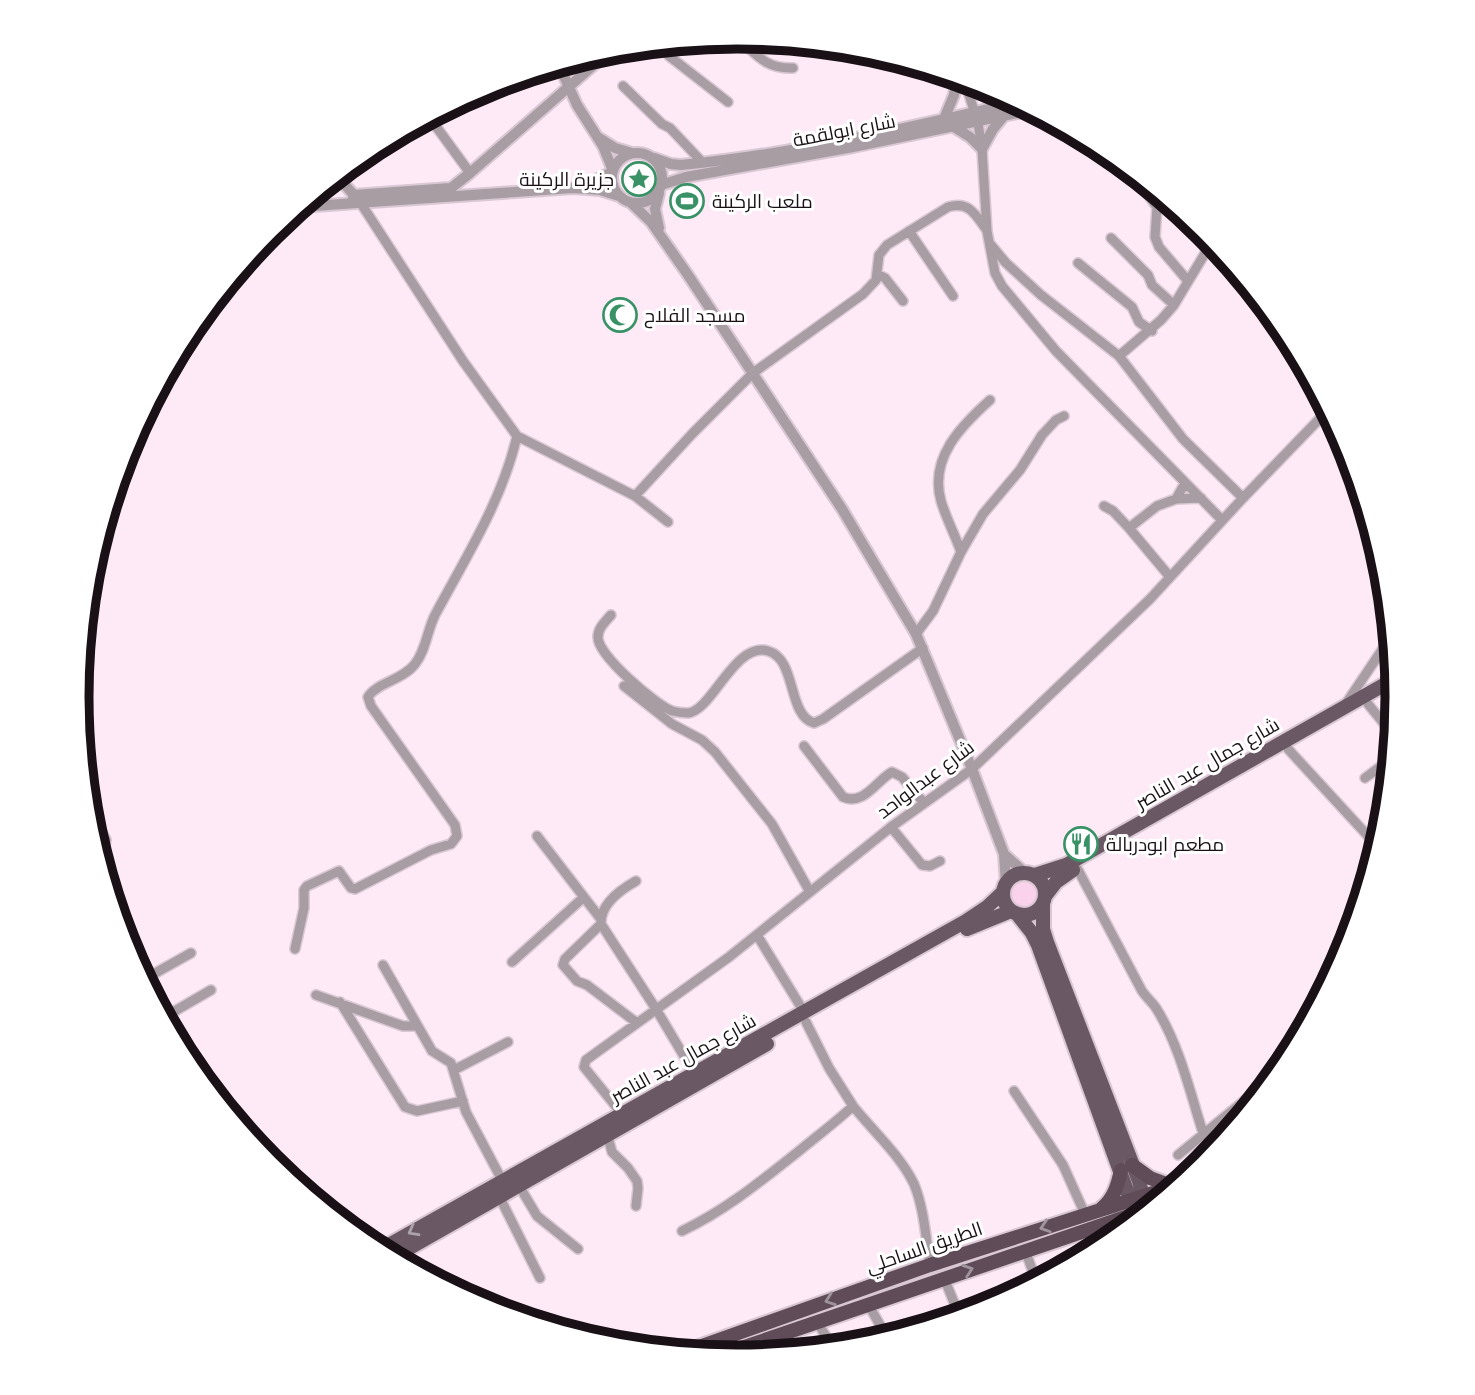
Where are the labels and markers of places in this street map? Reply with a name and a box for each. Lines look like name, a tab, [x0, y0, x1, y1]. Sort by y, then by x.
place icon: جزيرة الركينة	[620, 160, 658, 198]
place label: جزيرة الركينة	[519, 166, 614, 192]
sports icon: ملعب الركينة	[668, 182, 706, 220]
place label: ملعب الركينة	[712, 188, 813, 214]
mosque icon: مسجد الفلاح	[601, 296, 639, 334]
place label: مسجد الفلاح	[644, 302, 745, 329]
restaurant icon: مطعم ابودربالة	[1062, 825, 1100, 863]
place label: مطعم ابودربالة	[1106, 831, 1224, 858]

